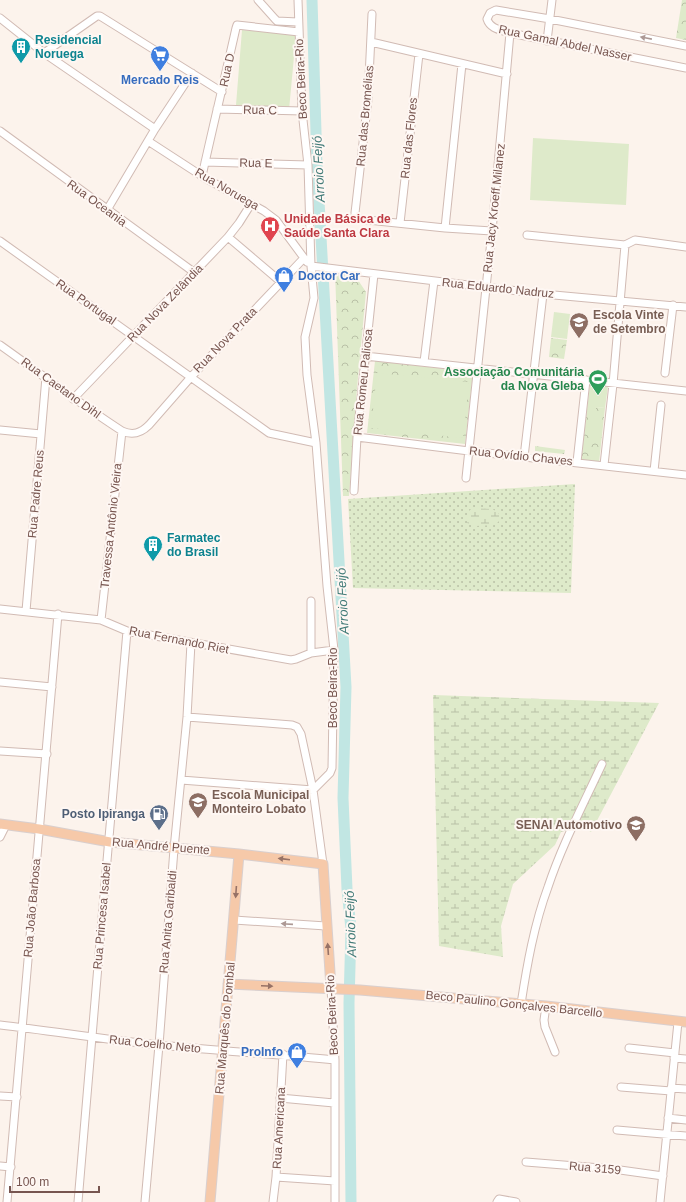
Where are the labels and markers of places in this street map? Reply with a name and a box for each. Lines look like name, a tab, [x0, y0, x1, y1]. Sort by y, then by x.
place label: Residencial Noruega	[35, 33, 102, 61]
building icon: Residencial Noruega	[10, 36, 32, 64]
supermarket icon: Mercado Reis	[149, 44, 171, 72]
place label: Mercado Reis	[121, 73, 199, 87]
place label: Unidade Básica de Saúde Santa Clara	[284, 212, 391, 240]
hospital icon: Unidade Básica de Saúde Santa Clara	[259, 215, 281, 243]
shop icon: Doctor Car	[273, 265, 295, 293]
place label: Doctor Car	[298, 269, 360, 283]
place label: Escola Vinte de Setembro	[593, 308, 666, 336]
school or university icon: Escola Vinte de Setembro	[568, 311, 590, 339]
place label: Associação Comunitária da Nova Gleba	[444, 365, 584, 393]
sports icon: Associação Comunitária da Nova Gleba	[587, 368, 609, 396]
place label: Farmatec do Brasil	[167, 531, 221, 559]
building icon: Farmatec do Brasil	[142, 534, 164, 562]
place label: Escola Municipal Monteiro Lobato	[212, 788, 309, 816]
school or university icon: Escola Municipal Monteiro Lobato	[187, 791, 209, 819]
fuel station icon: Posto Ipiranga	[148, 803, 170, 831]
place label: Posto Ipiranga	[62, 807, 145, 821]
school or university icon: SENAI Automotivo	[625, 814, 647, 842]
place label: SENAI Automotivo	[516, 818, 622, 832]
shop icon: ProInfo	[286, 1041, 308, 1069]
place label: ProInfo	[241, 1045, 283, 1059]

